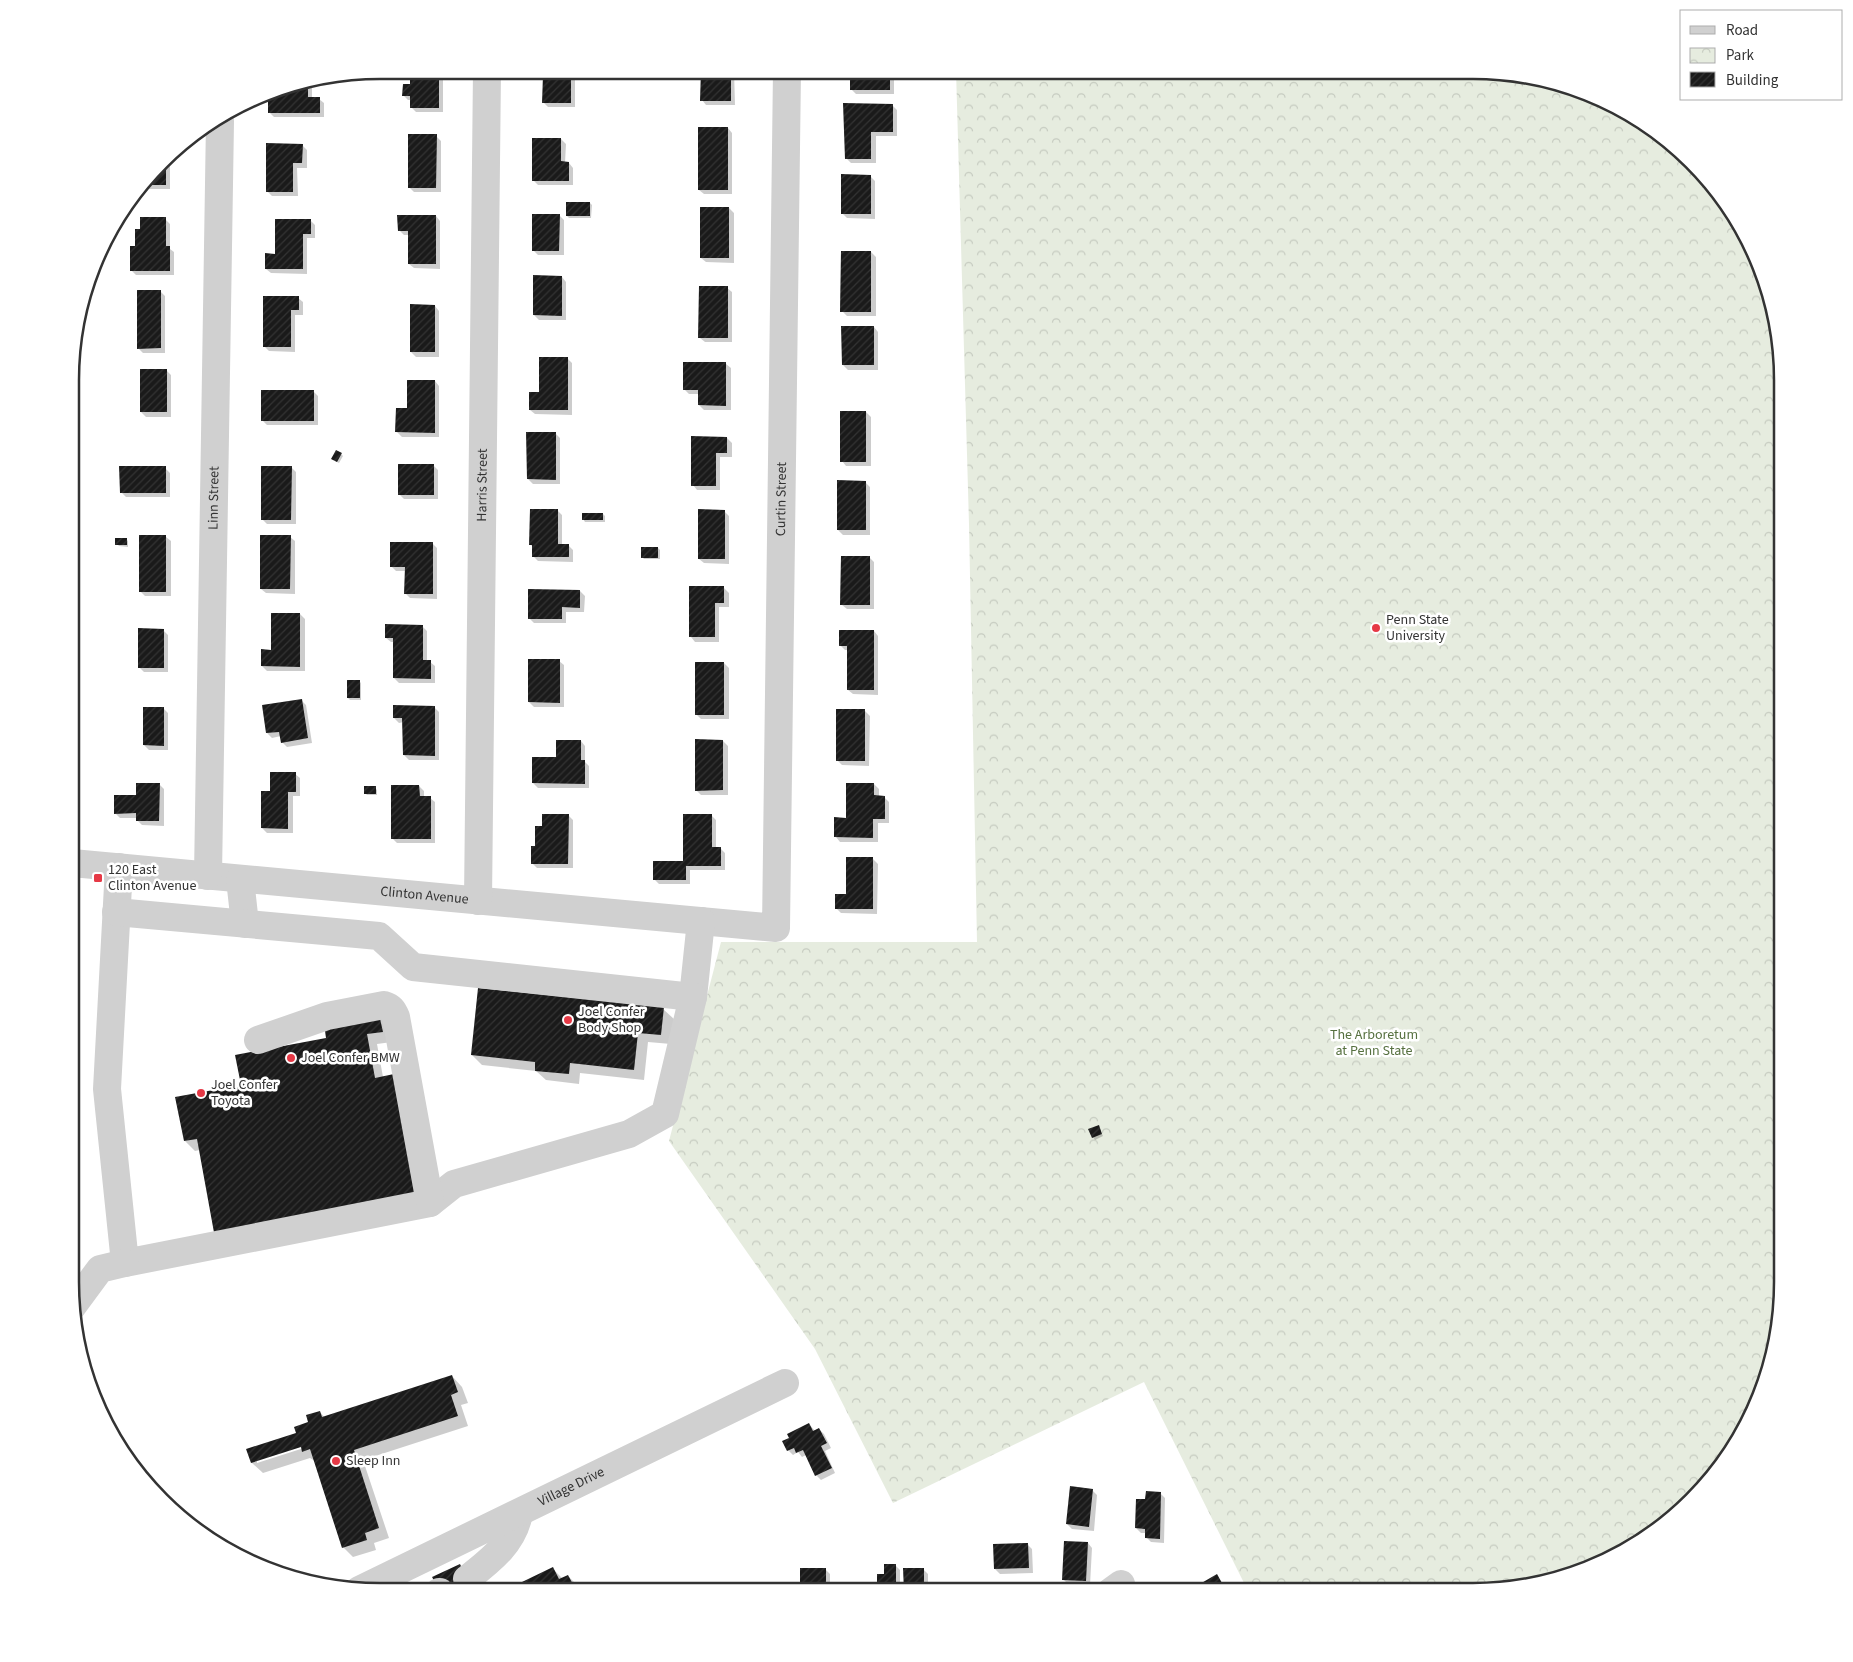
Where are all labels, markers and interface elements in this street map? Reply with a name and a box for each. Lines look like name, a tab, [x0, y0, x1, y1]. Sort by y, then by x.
legend	[1680, 10, 1843, 100]
text: Road	[1726, 20, 1758, 41]
text: Park	[1726, 45, 1755, 66]
text: Building	[1726, 70, 1779, 91]
street label: Harris Street	[472, 448, 493, 522]
street label: Curtin Street	[771, 462, 792, 536]
street label: Linn Street	[204, 466, 225, 530]
place label: Penn State University	[1386, 610, 1449, 646]
marker: Penn State University	[1370, 622, 1382, 634]
place label: 120 East Clinton Avenue	[108, 860, 196, 896]
marker: 120 East Clinton Avenue	[92, 872, 104, 884]
street label: Clinton Avenue	[380, 882, 470, 910]
place label: Joel Confer Body Shop	[578, 1002, 645, 1038]
marker: Joel Confer Body Shop	[562, 1014, 574, 1026]
park label: The Arboretum at Penn State	[1330, 1025, 1418, 1061]
place label: Joel Confer BMW	[301, 1048, 400, 1068]
marker: Joel Confer BMW	[285, 1052, 297, 1064]
place label: Joel Confer Toyota	[211, 1075, 278, 1111]
marker: Joel Confer Toyota	[195, 1087, 207, 1099]
place label: Sleep Inn	[346, 1451, 401, 1471]
marker: Sleep Inn	[330, 1455, 342, 1467]
street label: Village Drive	[535, 1462, 608, 1512]

